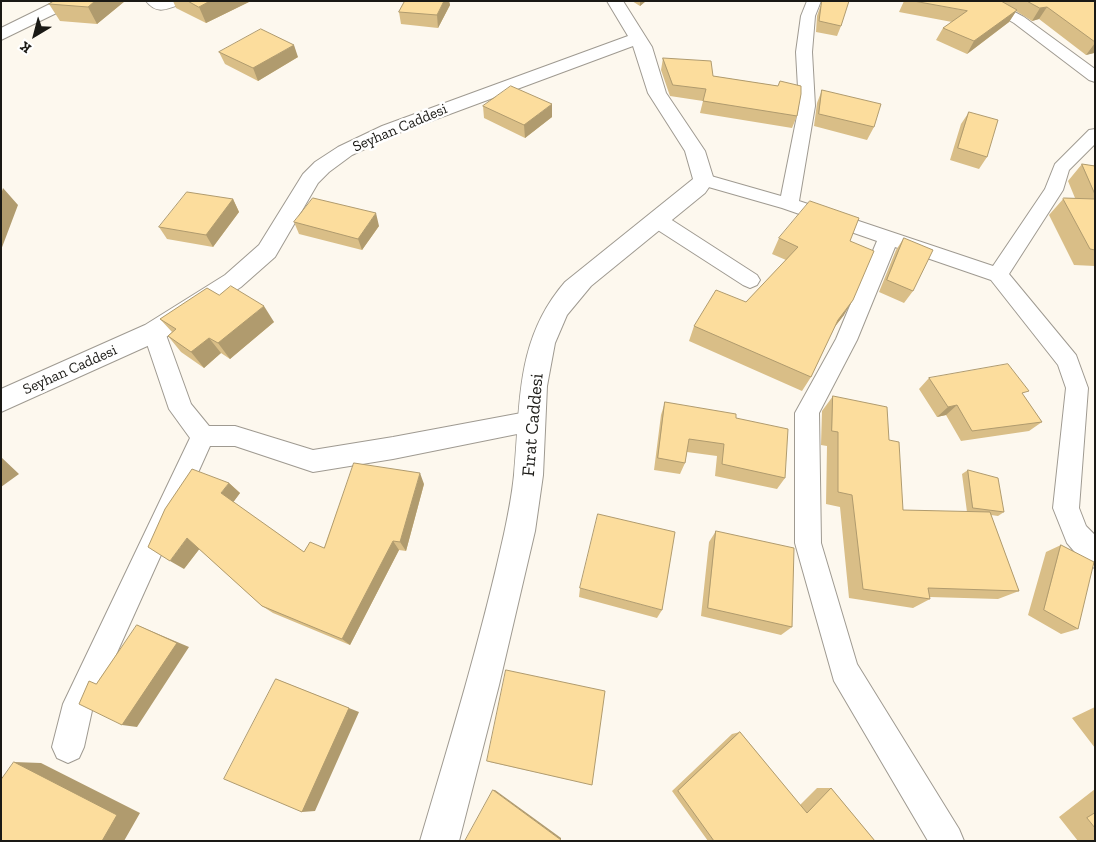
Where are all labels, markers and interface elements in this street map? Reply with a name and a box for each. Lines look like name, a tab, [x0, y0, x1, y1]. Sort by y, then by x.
north arrow	[10, 10, 60, 60]
text: K	[17, 38, 35, 57]
street label: Seyhan Caddesi	[350, 100, 450, 156]
street label: Seyhan Caddesi	[20, 341, 120, 399]
street label: Fırat Caddesi	[518, 372, 548, 478]

